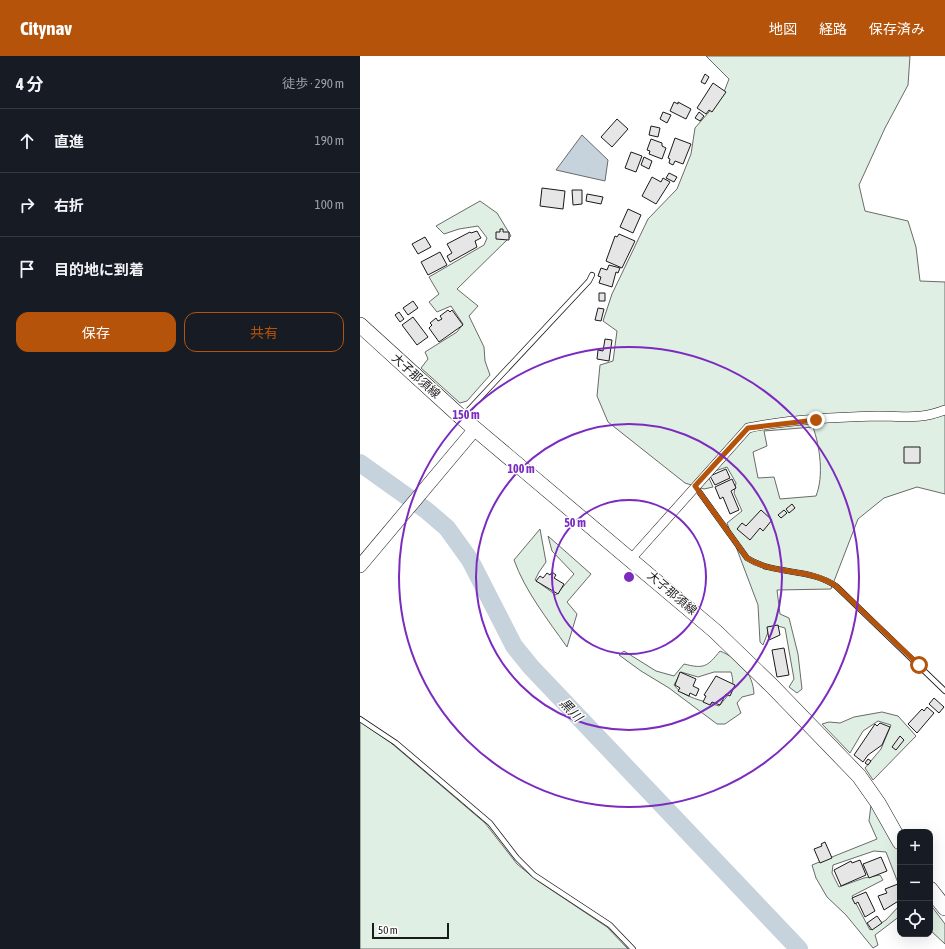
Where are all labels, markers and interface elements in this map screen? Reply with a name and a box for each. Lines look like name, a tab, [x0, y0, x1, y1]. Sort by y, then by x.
text: Citynav	[20, 17, 72, 39]
text: 地図	[769, 21, 797, 37]
text: 経路	[819, 21, 847, 37]
text: 保存済み	[869, 21, 925, 37]
text: 4 分	[16, 74, 43, 94]
text: 徒歩 · 290 m	[282, 76, 344, 91]
icon: ahead	[16, 130, 38, 152]
text: 直進	[54, 133, 84, 150]
text: 190 m	[315, 133, 344, 148]
icon: right	[16, 194, 38, 216]
text: 右折	[54, 197, 84, 214]
text: 100 m	[315, 197, 344, 212]
icon: arrive	[16, 258, 38, 280]
text: 目的地に到着	[54, 261, 144, 278]
button: 保存	[16, 312, 176, 352]
button: 共有	[184, 312, 344, 352]
street label: 大子那須線	[389, 351, 443, 401]
text: 150 m	[452, 408, 480, 422]
route end	[807, 411, 825, 429]
text: 100 m	[507, 462, 535, 476]
text: 50 m	[564, 516, 586, 530]
street label: 大子那須線	[645, 568, 699, 618]
centre of rings	[622, 570, 636, 584]
route start	[910, 656, 928, 674]
water label: 黒川	[557, 695, 587, 726]
map controls	[897, 829, 933, 937]
button: +	[897, 829, 933, 865]
button: −	[897, 865, 933, 901]
button: locate	[897, 901, 933, 937]
scale bar	[372, 921, 449, 940]
text: 50 m	[378, 924, 398, 936]

